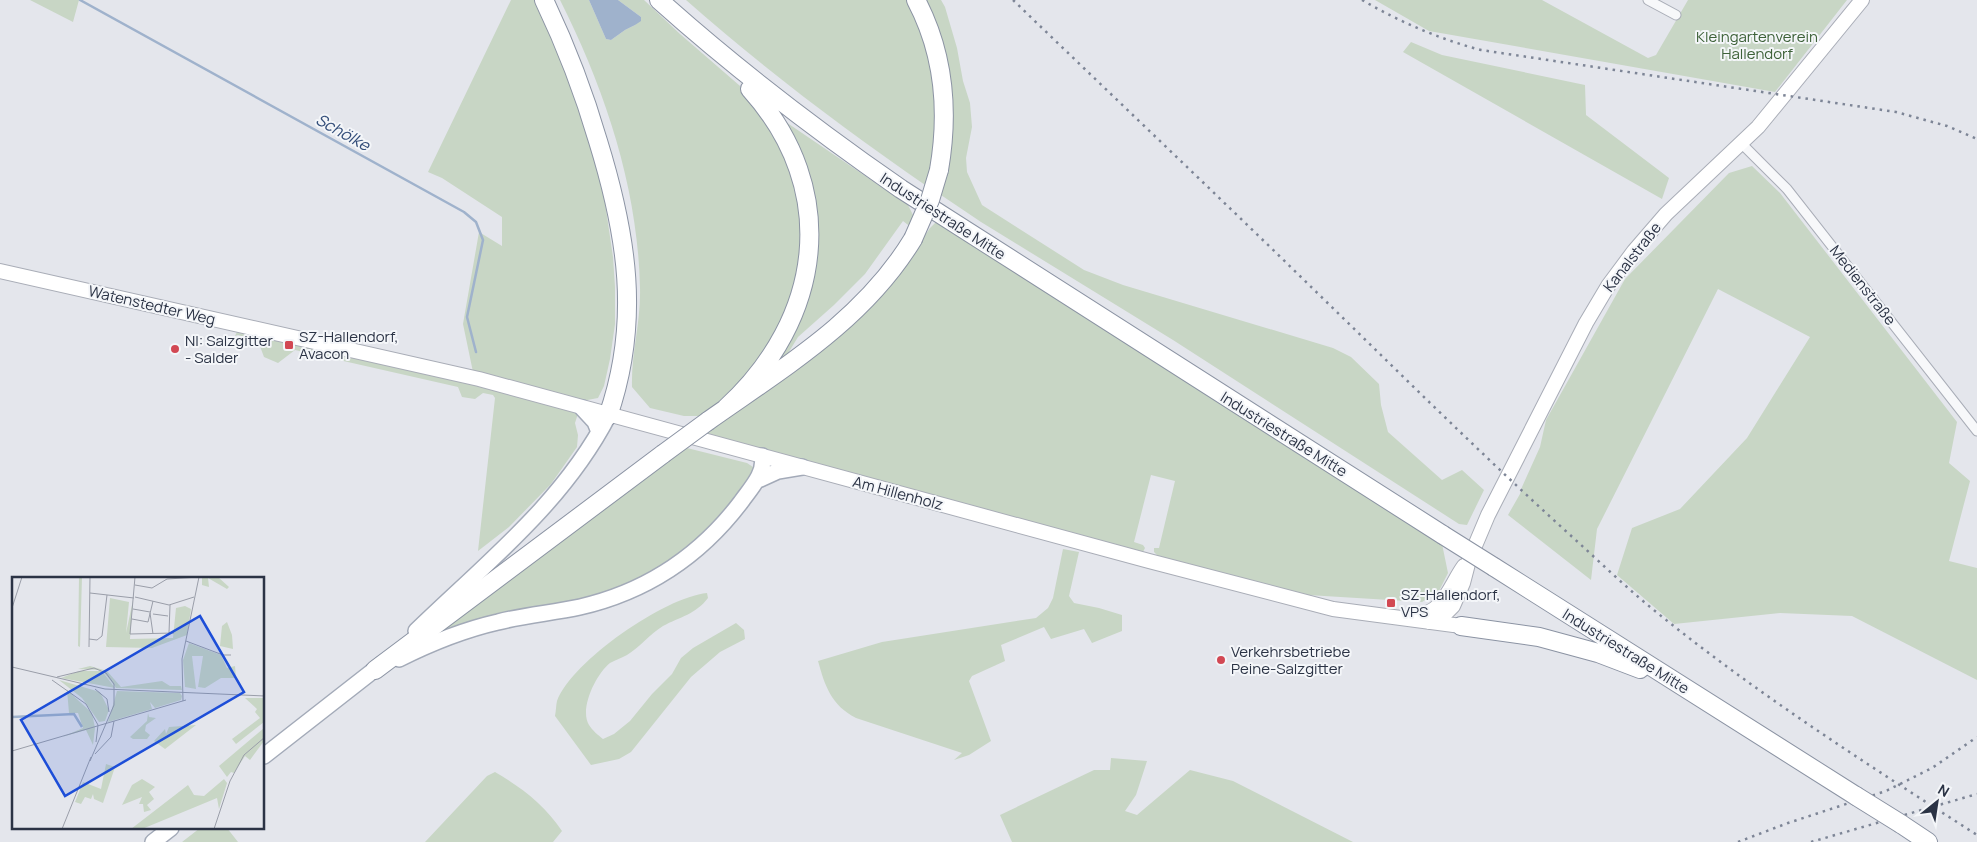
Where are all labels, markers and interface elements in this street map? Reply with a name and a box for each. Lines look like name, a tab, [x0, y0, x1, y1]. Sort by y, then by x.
park label: Kleingartenverein Hallendorf	[1696, 26, 1818, 64]
water label: Schölke	[312, 108, 375, 157]
street label: Industriestraße Mitte	[876, 167, 1010, 265]
street label: Kanalstraße	[1598, 218, 1666, 296]
street label: Medienstraße	[1825, 241, 1901, 330]
street label: Watenstedter Weg	[86, 280, 218, 330]
place label: SZ-Hallendorf, Avacon	[299, 326, 398, 364]
place label: NI: Salzgitter - Salder	[185, 330, 274, 368]
marker: SZ-Hallendorf, Avacon	[283, 339, 295, 351]
marker: NI: Salzgitter - Salder	[169, 343, 181, 355]
street label: Industriestraße Mitte	[1217, 386, 1352, 482]
street label: Am Hillenholz	[851, 471, 946, 515]
inset map	[12, 577, 265, 830]
place label: SZ-Hallendorf, VPS	[1401, 584, 1500, 622]
marker: SZ-Hallendorf, VPS	[1385, 597, 1397, 609]
street label: Industriestraße Mitte	[1559, 603, 1694, 699]
place label: Verkehrsbetriebe Peine-Salzgitter	[1231, 641, 1350, 679]
marker: Verkehrsbetriebe Peine-Salzgitter	[1215, 654, 1227, 666]
north arrow	[1912, 777, 1962, 827]
text: N	[1935, 780, 1953, 801]

